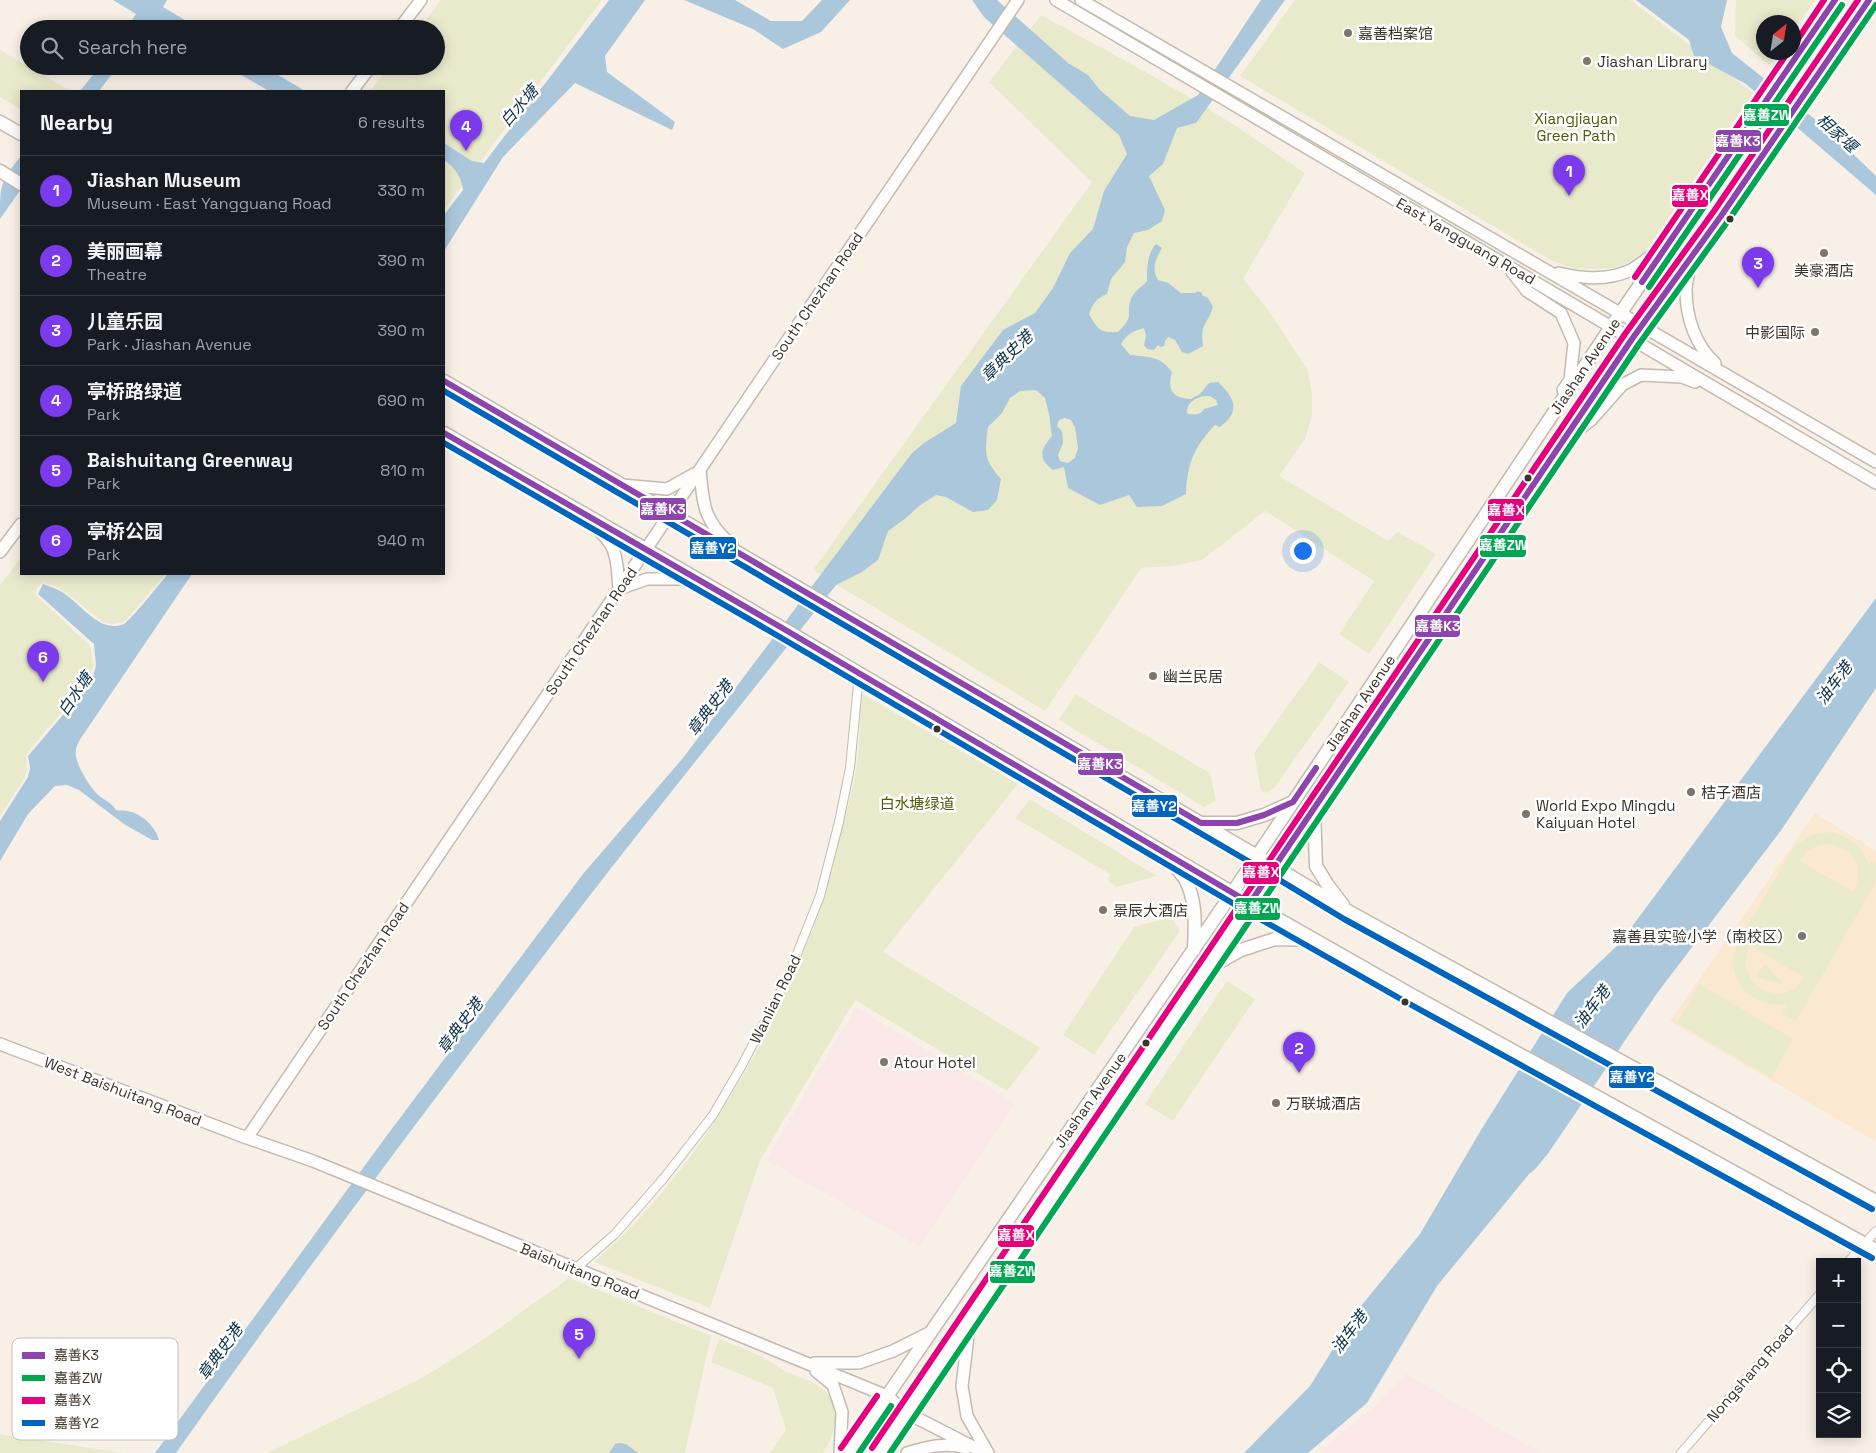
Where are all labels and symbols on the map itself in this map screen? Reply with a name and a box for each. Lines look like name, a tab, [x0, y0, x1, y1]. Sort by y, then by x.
north arrow	[1756, 15, 1801, 60]
place label: 嘉善档案馆	[1358, 24, 1433, 43]
marker: 嘉善档案馆	[1342, 27, 1354, 39]
place label: Jiashan Library	[1597, 52, 1707, 71]
marker: Jiashan Library	[1581, 55, 1593, 67]
water label: 白水塘	[495, 79, 545, 131]
line badge: 嘉善ZW	[1743, 103, 1790, 127]
text: 嘉善ZW	[1743, 106, 1792, 124]
park label: Xiangjiayan Green Path	[1534, 109, 1618, 145]
water label: 相家堰	[1812, 109, 1864, 159]
pin: 4	[450, 110, 482, 151]
line badge: 嘉善K3	[1715, 129, 1762, 153]
text: 嘉善K3	[1715, 132, 1761, 150]
pin: 1	[1553, 155, 1585, 196]
line badge: 嘉善X	[1671, 184, 1709, 208]
text: 嘉善X	[1671, 186, 1709, 204]
street label: East Yangguang Road	[1393, 193, 1539, 289]
unlabelled marker	[1725, 214, 1735, 224]
street label: South Chezhan Road	[767, 228, 867, 364]
pin: 3	[1742, 247, 1774, 288]
marker: 美豪酒店	[1818, 247, 1830, 259]
place label: 美豪酒店	[1794, 261, 1854, 280]
street label: Jiashan Avenue	[1546, 314, 1624, 418]
place label: 中影国际	[1745, 323, 1805, 342]
water label: 章典史港	[977, 325, 1039, 386]
marker: 中影国际	[1809, 326, 1821, 338]
unlabelled marker	[1523, 473, 1533, 483]
line badge: 嘉善K3	[639, 497, 687, 521]
line badge: 嘉善X	[1487, 498, 1525, 522]
text: 嘉善K3	[640, 500, 686, 518]
text: 嘉善X	[1487, 501, 1525, 519]
line badge: 嘉善ZW	[1479, 534, 1527, 558]
line badge: 嘉善Y2	[689, 536, 737, 560]
text: 嘉善ZW	[1479, 536, 1528, 554]
your location	[1290, 538, 1316, 564]
text: 嘉善Y2	[690, 539, 736, 557]
street label: South Chezhan Road	[541, 563, 641, 699]
line badge: 嘉善K3	[1414, 614, 1461, 638]
text: 嘉善K3	[1415, 617, 1461, 635]
pin: 6	[27, 641, 59, 682]
street label: Jiashan Avenue	[1321, 651, 1399, 755]
water label: 油车港	[1811, 656, 1858, 708]
water label: 白水塘	[53, 666, 99, 720]
place label: 幽兰民居	[1163, 667, 1223, 686]
marker: 幽兰民居	[1147, 670, 1159, 682]
water label: 章典史港	[682, 675, 739, 740]
unlabelled marker	[932, 724, 942, 734]
line badge: 嘉善K3	[1077, 752, 1124, 776]
text: 嘉善K3	[1077, 755, 1123, 773]
place label: 桔子酒店	[1701, 783, 1761, 802]
marker: 桔子酒店	[1685, 786, 1697, 798]
park label: 白水塘绿道	[879, 794, 955, 813]
line badge: 嘉善Y2	[1131, 794, 1178, 818]
place label: World Expo Mingdu Kaiyuan Hotel	[1536, 796, 1675, 832]
text: 嘉善Y2	[1131, 797, 1177, 815]
marker: World Expo Mingdu Kaiyuan Hotel	[1520, 808, 1532, 820]
line badge: 嘉善X	[1242, 861, 1280, 885]
text: 嘉善X	[1242, 863, 1280, 881]
line badge: 嘉善ZW	[1234, 897, 1281, 921]
street label: South Chezhan Road	[313, 898, 413, 1034]
text: 嘉善ZW	[1234, 899, 1283, 917]
place label: 景辰大酒店	[1113, 901, 1188, 920]
marker: 景辰大酒店	[1097, 904, 1109, 916]
place label: 嘉善县实验小学（南校区）	[1612, 927, 1792, 946]
marker: 嘉善县实验小学（南校区）	[1796, 930, 1808, 942]
street label: Wanlian Road	[745, 951, 805, 1047]
water label: 油车港	[1569, 980, 1616, 1032]
water label: 章典史港	[432, 993, 489, 1058]
unlabelled marker	[1400, 997, 1410, 1007]
pin: 2	[1283, 1032, 1315, 1073]
unlabelled marker	[1141, 1038, 1151, 1048]
street label: Jiashan Avenue	[1050, 1048, 1130, 1152]
street label: West Baishuitang Road	[41, 1052, 205, 1130]
place label: Atour Hotel	[894, 1053, 976, 1072]
marker: Atour Hotel	[878, 1056, 890, 1068]
line badge: 嘉善Y2	[1608, 1065, 1655, 1089]
text: 嘉善Y2	[1609, 1068, 1655, 1086]
place label: 万联城酒店	[1286, 1094, 1361, 1113]
marker: 万联城酒店	[1270, 1097, 1282, 1109]
line badge: 嘉善X	[997, 1224, 1035, 1248]
text: 嘉善X	[997, 1226, 1035, 1244]
street label: Baishuitang Road	[518, 1238, 642, 1304]
line badge: 嘉善ZW	[989, 1260, 1036, 1284]
text: 嘉善ZW	[989, 1262, 1038, 1280]
water label: 油车港	[1326, 1305, 1373, 1357]
water label: 章典史港	[193, 1318, 248, 1384]
pin: 5	[563, 1318, 595, 1359]
street label: Nongshang Road	[1702, 1320, 1798, 1426]
legend	[12, 1338, 178, 1440]
text: 嘉善K3	[54, 1346, 99, 1364]
text: 嘉善ZW	[54, 1369, 102, 1387]
text: 嘉善X	[54, 1391, 91, 1409]
text: 嘉善Y2	[54, 1414, 99, 1432]

